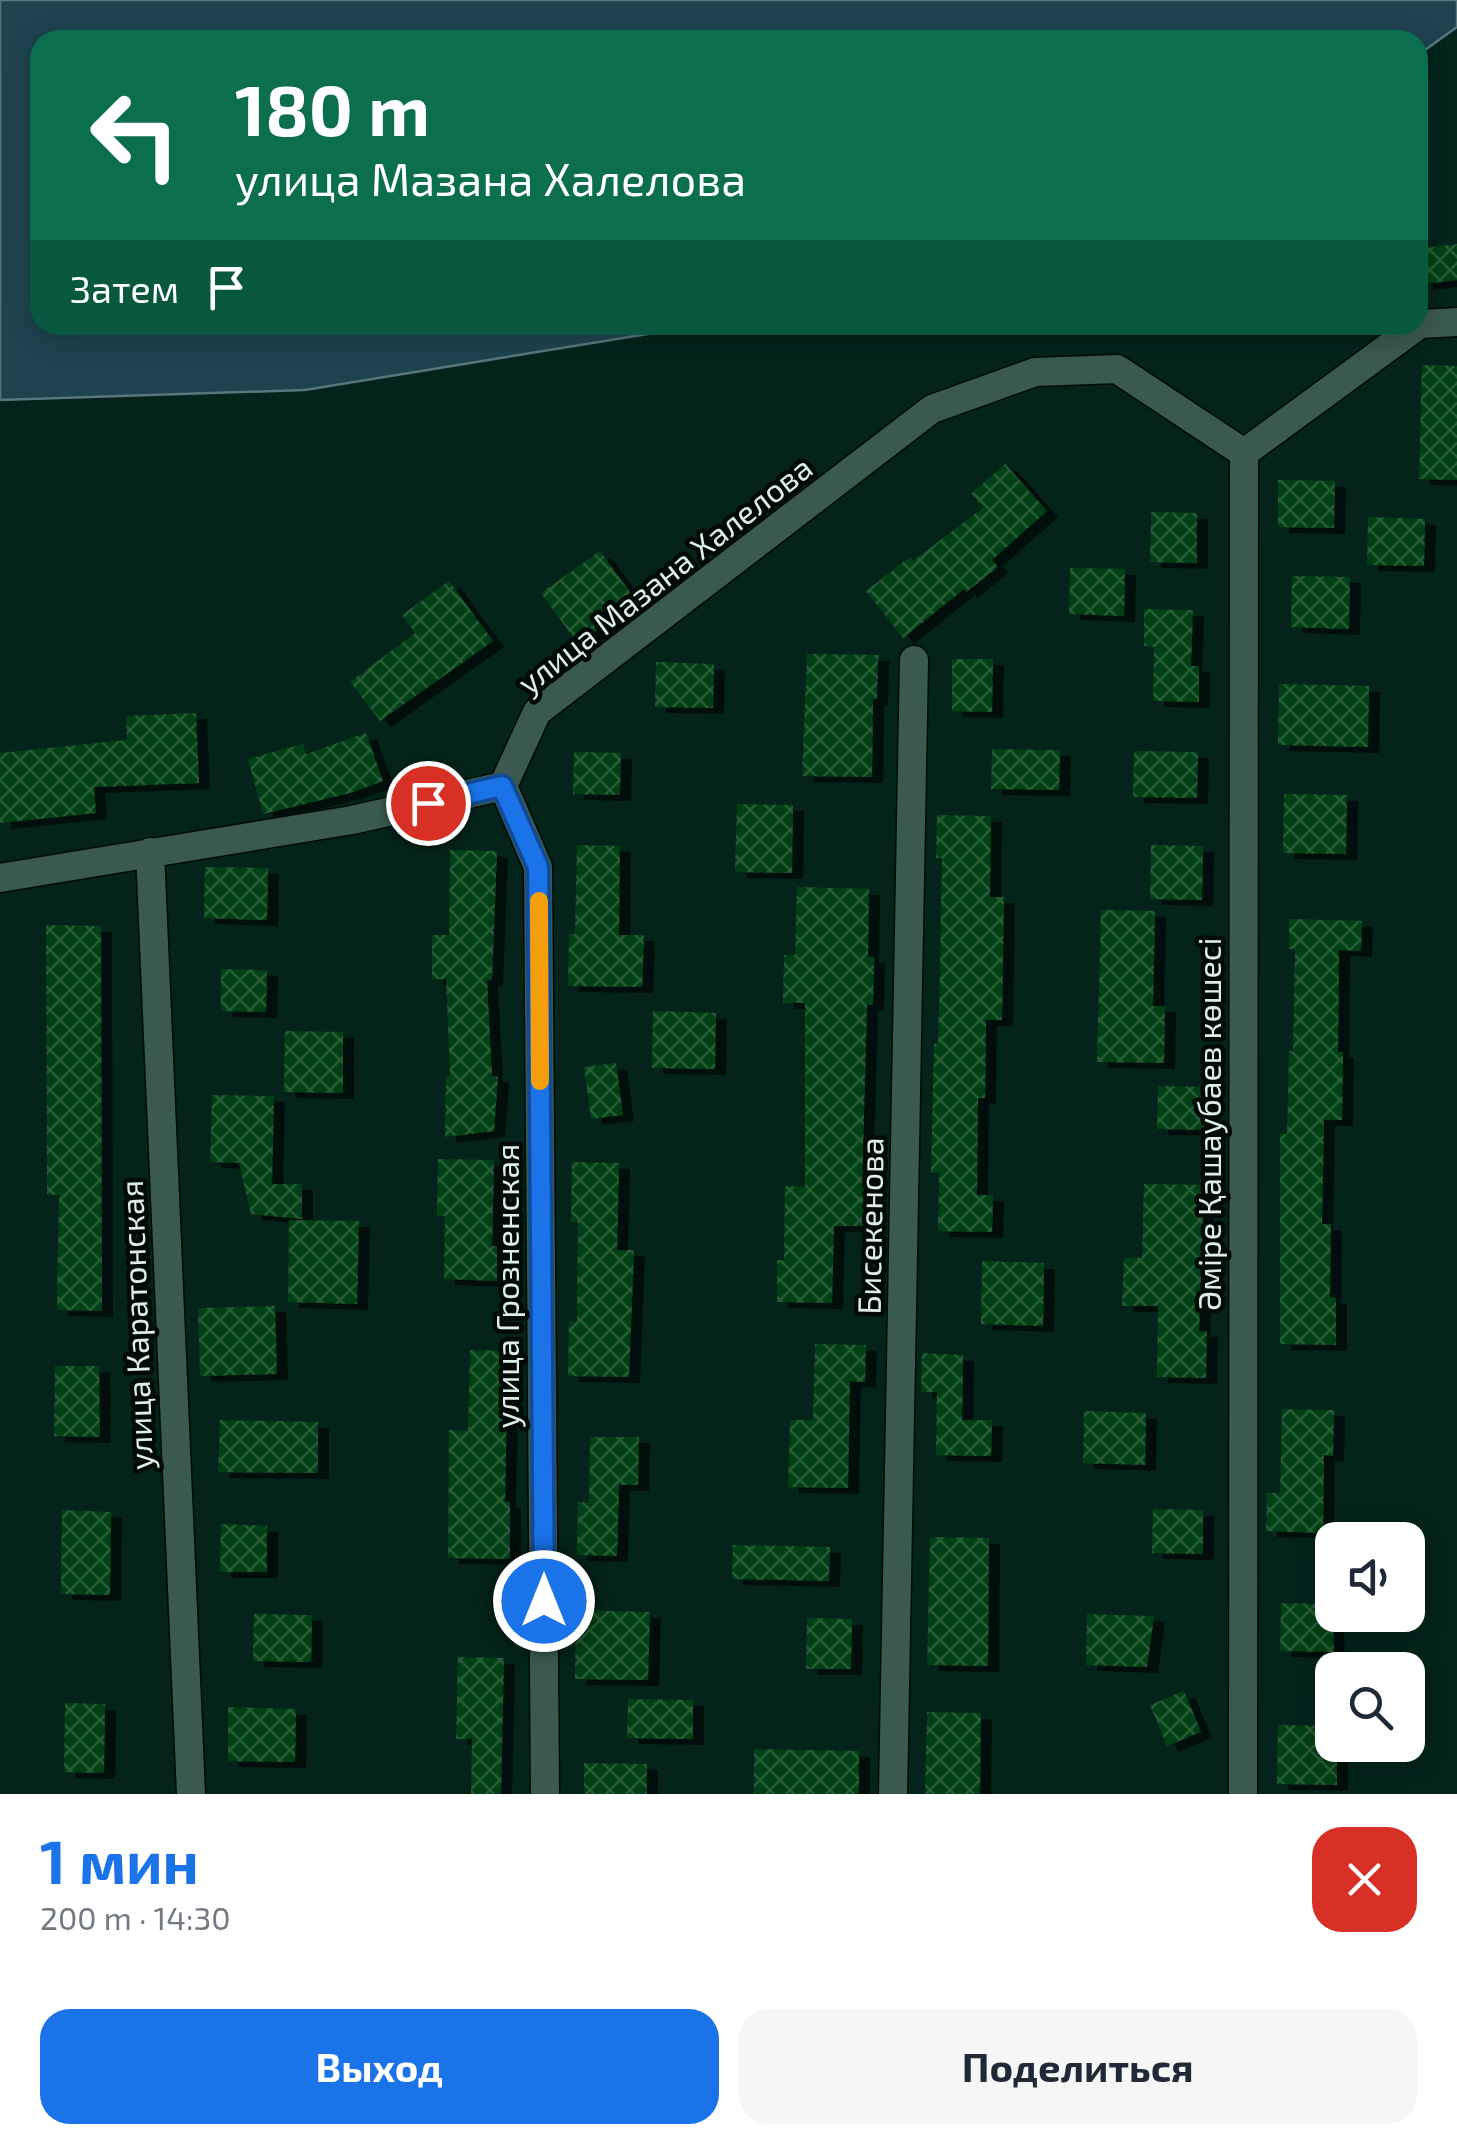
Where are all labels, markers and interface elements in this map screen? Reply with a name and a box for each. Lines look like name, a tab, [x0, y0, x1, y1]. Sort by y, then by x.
text: 180 m	[235, 66, 430, 150]
icon: left	[70, 70, 200, 200]
text: улица Мазана Халелова	[235, 151, 746, 205]
icon: arrive	[199, 260, 254, 315]
text: Затем	[70, 265, 179, 311]
street label: улица Мазана Халелова	[509, 447, 819, 702]
pin	[386, 761, 471, 846]
icon: arrive	[401, 776, 456, 831]
street label: Әміре Қашаубаев көшесі	[1189, 937, 1228, 1311]
street label: Бисекенова	[848, 1137, 890, 1315]
street label: улица Грозненская	[487, 1144, 526, 1428]
street label: улица Каратонская	[111, 1179, 160, 1471]
map controls	[1315, 1522, 1425, 1762]
button: sound	[1315, 1522, 1425, 1632]
position arrow	[492, 1549, 596, 1653]
button: search	[1315, 1652, 1425, 1762]
text: 1 мин	[40, 1824, 199, 1896]
button: close	[1312, 1827, 1417, 1932]
text: 200 m · 14:30	[40, 1898, 231, 1936]
button: Выход	[40, 2009, 719, 2124]
button: Поделиться	[739, 2009, 1417, 2124]

